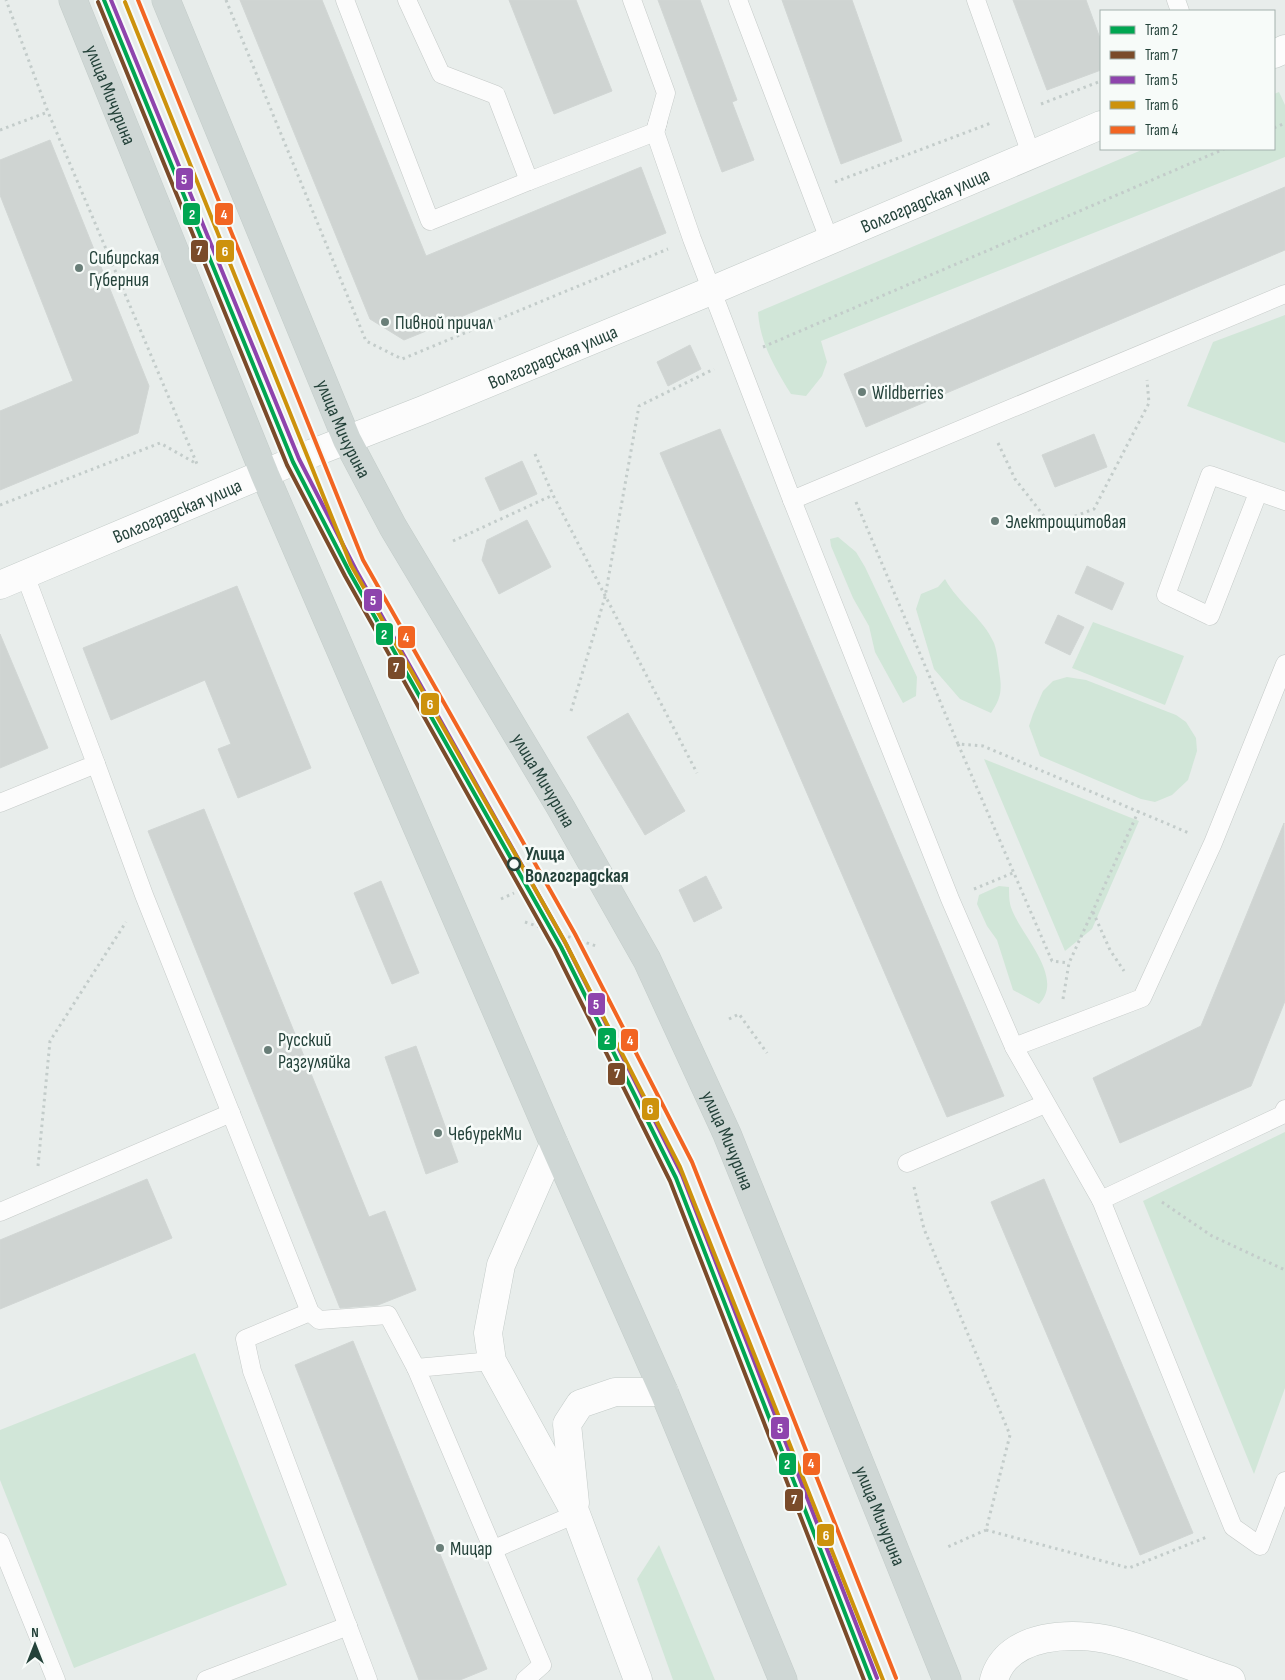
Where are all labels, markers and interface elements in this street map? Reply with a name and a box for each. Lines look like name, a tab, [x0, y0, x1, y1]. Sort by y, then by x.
legend	[1100, 10, 1275, 150]
text: Tram 2	[1145, 21, 1178, 40]
street label: улица Мичурина	[79, 42, 140, 148]
text: Tram 7	[1145, 46, 1178, 65]
text: Tram 5	[1145, 71, 1178, 90]
text: Tram 6	[1145, 96, 1178, 115]
text: Tram 4	[1145, 121, 1178, 140]
street label: Волгоградская улица	[858, 164, 993, 239]
line badge: 5	[175, 167, 194, 191]
text: 5	[181, 171, 187, 188]
line badge: 2	[182, 202, 201, 226]
line badge: 4	[214, 202, 234, 226]
text: 2	[189, 206, 195, 223]
text: 4	[221, 206, 228, 223]
line badge: 7	[190, 239, 209, 263]
line badge: 6	[215, 239, 235, 263]
text: 7	[196, 242, 203, 259]
text: 6	[222, 243, 229, 260]
place label: Сибирская Губерния	[89, 247, 159, 292]
marker: Сибирская Губерния	[73, 262, 85, 274]
place label: Пивной причал	[395, 312, 493, 335]
marker: Пивной причал	[379, 316, 391, 328]
street label: Волгоградская улица	[485, 321, 621, 395]
street label: улица Мичурина	[310, 377, 375, 482]
place label: Wildberries	[872, 382, 944, 405]
marker: Wildberries	[856, 386, 868, 398]
street label: Волгоградская улица	[110, 474, 245, 549]
place label: Электрощитовая	[1005, 511, 1126, 534]
marker: Электрощитовая	[989, 515, 1001, 527]
line badge: 5	[363, 588, 383, 612]
text: 5	[370, 592, 376, 609]
line badge: 2	[375, 622, 394, 646]
line badge: 4	[397, 625, 416, 649]
text: 2	[381, 626, 387, 643]
text: 4	[403, 629, 410, 646]
line badge: 7	[387, 656, 406, 680]
text: 7	[393, 659, 400, 676]
line badge: 6	[420, 692, 440, 716]
text: 6	[427, 696, 434, 713]
street label: улица Мичурина	[506, 730, 580, 832]
place label: Улица Волгоградская	[525, 843, 629, 888]
marker: Улица Волгоградская	[507, 857, 521, 871]
line badge: 5	[587, 992, 606, 1016]
text: 5	[593, 996, 599, 1013]
line badge: 2	[597, 1027, 617, 1051]
line badge: 4	[620, 1028, 639, 1052]
place label: Русский Разгуляйка	[278, 1029, 351, 1074]
text: 2	[604, 1031, 610, 1048]
text: 4	[627, 1032, 634, 1049]
marker: Русский Разгуляйка	[262, 1044, 274, 1056]
line badge: 7	[607, 1062, 626, 1086]
text: 7	[614, 1065, 621, 1082]
street label: улица Мичурина	[696, 1088, 758, 1194]
line badge: 6	[641, 1097, 660, 1121]
text: 6	[647, 1101, 654, 1118]
place label: ЧебурекМи	[448, 1123, 522, 1146]
marker: ЧебурекМи	[432, 1127, 444, 1139]
line badge: 5	[770, 1416, 790, 1440]
text: 5	[777, 1420, 783, 1437]
line badge: 2	[778, 1452, 797, 1476]
line badge: 4	[802, 1452, 821, 1476]
text: 4	[808, 1455, 815, 1472]
text: 2	[784, 1456, 790, 1473]
street label: улица Мичурина	[849, 1463, 910, 1569]
line badge: 7	[784, 1488, 804, 1512]
text: 7	[791, 1491, 798, 1508]
line badge: 6	[816, 1523, 835, 1547]
text: 6	[823, 1527, 830, 1544]
place label: Мицар	[450, 1538, 492, 1561]
marker: Мицар	[434, 1542, 446, 1554]
north arrow	[10, 1620, 60, 1670]
text: N	[31, 1624, 39, 1641]

